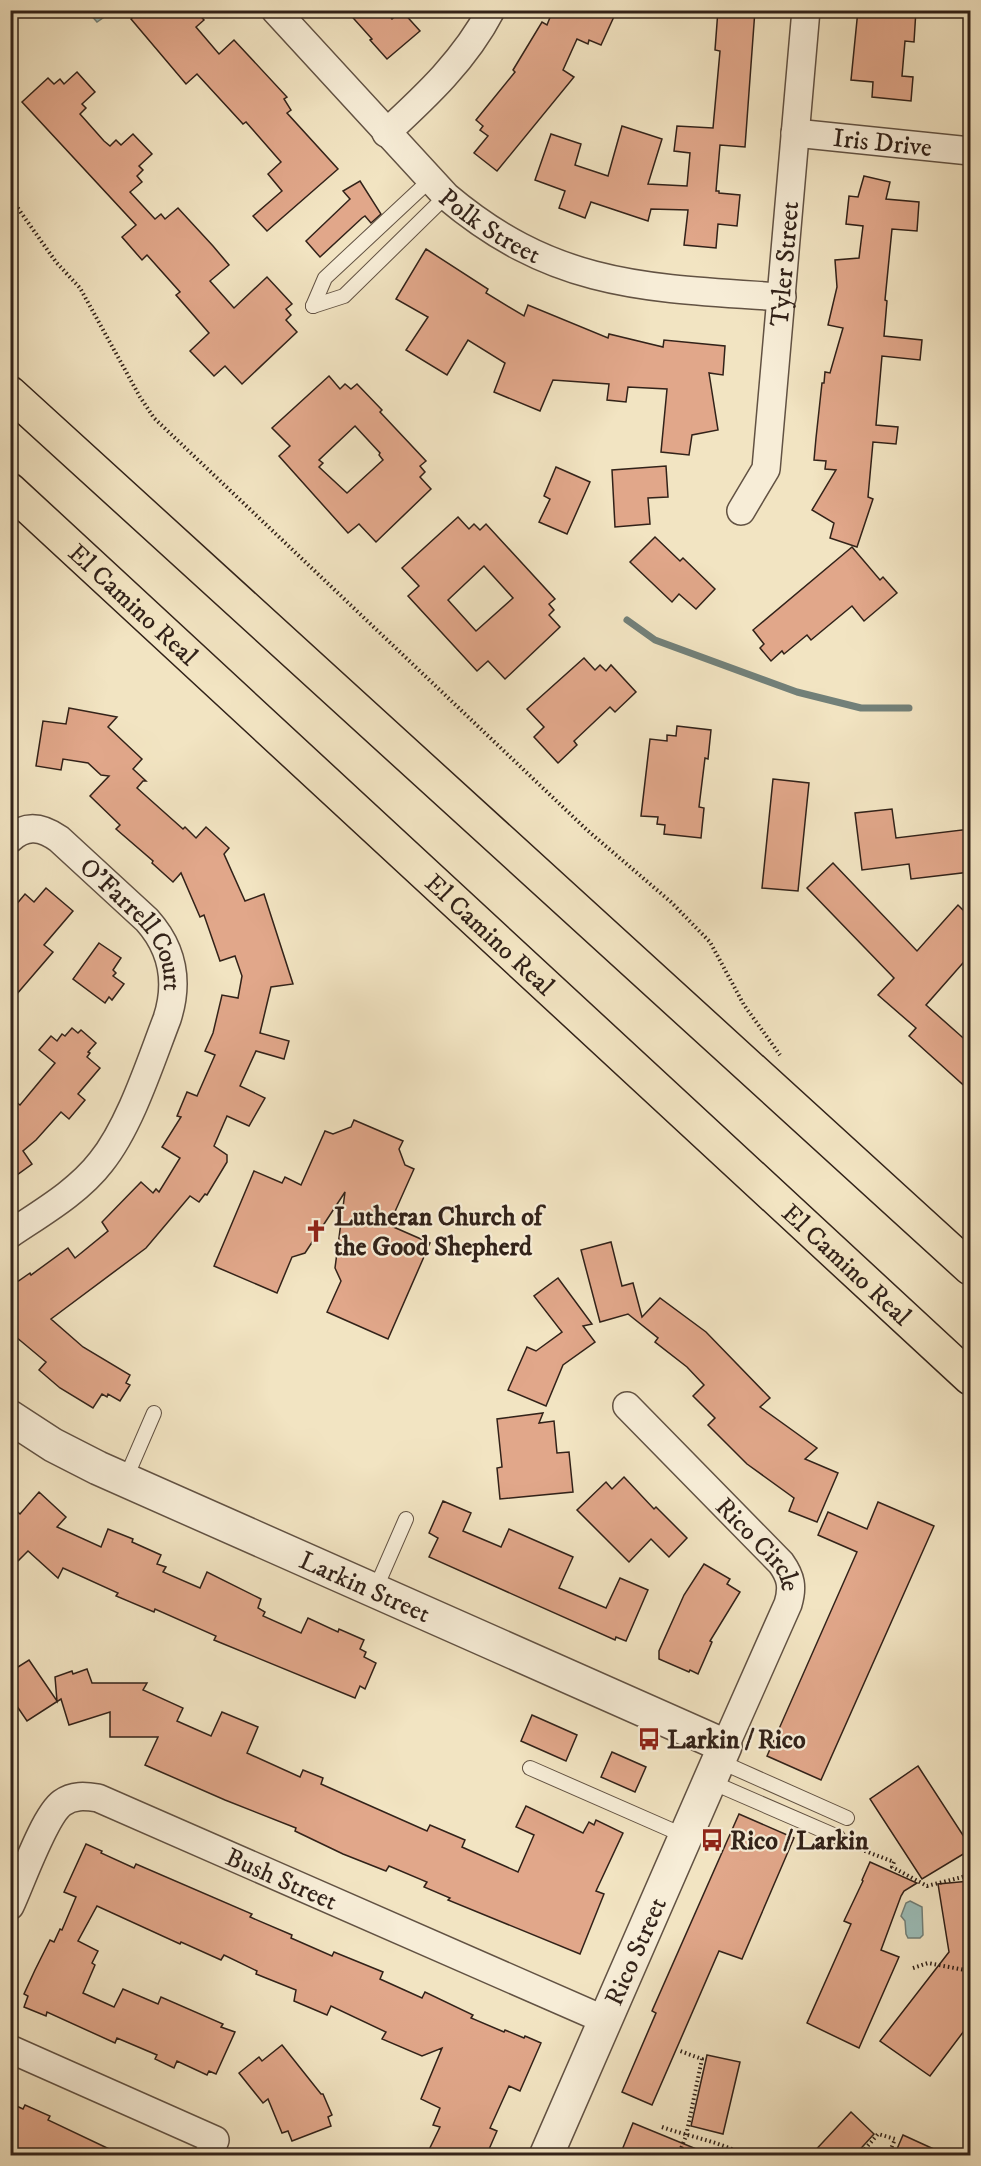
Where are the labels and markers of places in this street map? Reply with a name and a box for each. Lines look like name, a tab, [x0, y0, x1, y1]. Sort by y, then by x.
place label: Lutheran Church of the Good Shepherd	[334, 1201, 547, 1264]
church icon: Lutheran Church of the Good Shepherd	[303, 1218, 329, 1244]
place label: Larkin / Rico	[667, 1724, 806, 1757]
bus stop icon: Larkin / Rico	[636, 1726, 662, 1752]
place label: Rico / Larkin	[730, 1825, 869, 1858]
bus stop icon: Rico / Larkin	[699, 1827, 725, 1853]

